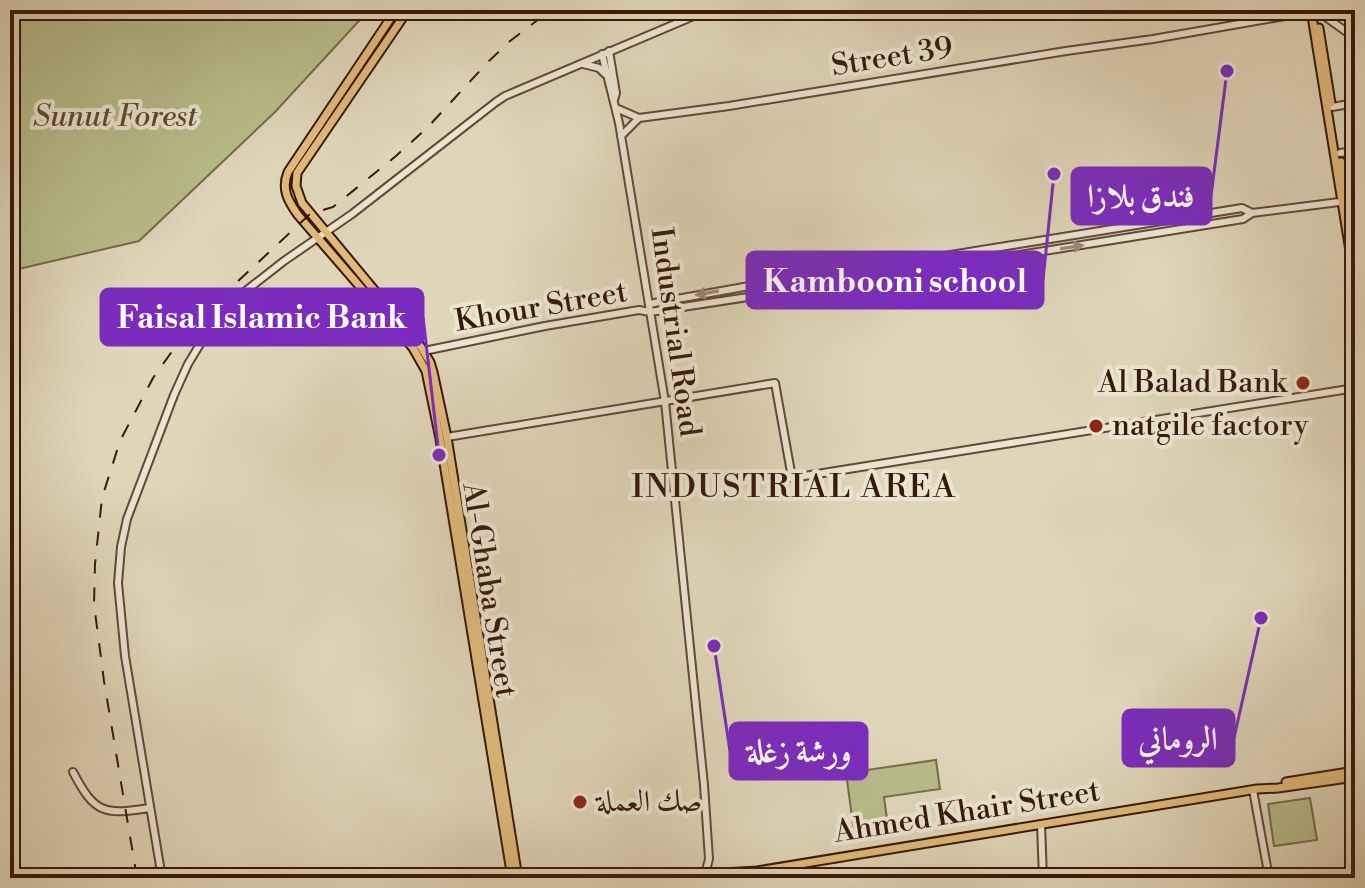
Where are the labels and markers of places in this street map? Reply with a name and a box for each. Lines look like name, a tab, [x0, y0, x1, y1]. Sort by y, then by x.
callout: فندق بلازا	[1072, 168, 1211, 224]
callout: Kambooni school	[747, 252, 1043, 308]
callout: Faisal Islamic Bank	[101, 289, 423, 345]
place label: Al Balad Bank	[1097, 364, 1288, 402]
marker: Al Balad Bank	[1294, 374, 1312, 392]
place label: natgile factory	[1112, 407, 1309, 445]
marker: natgile factory	[1087, 417, 1105, 435]
callout: الروماني	[1123, 710, 1234, 766]
callout: ورشة زغلة	[730, 723, 867, 779]
place label: صك العملة	[594, 783, 702, 821]
marker: صك العملة	[571, 793, 589, 811]

